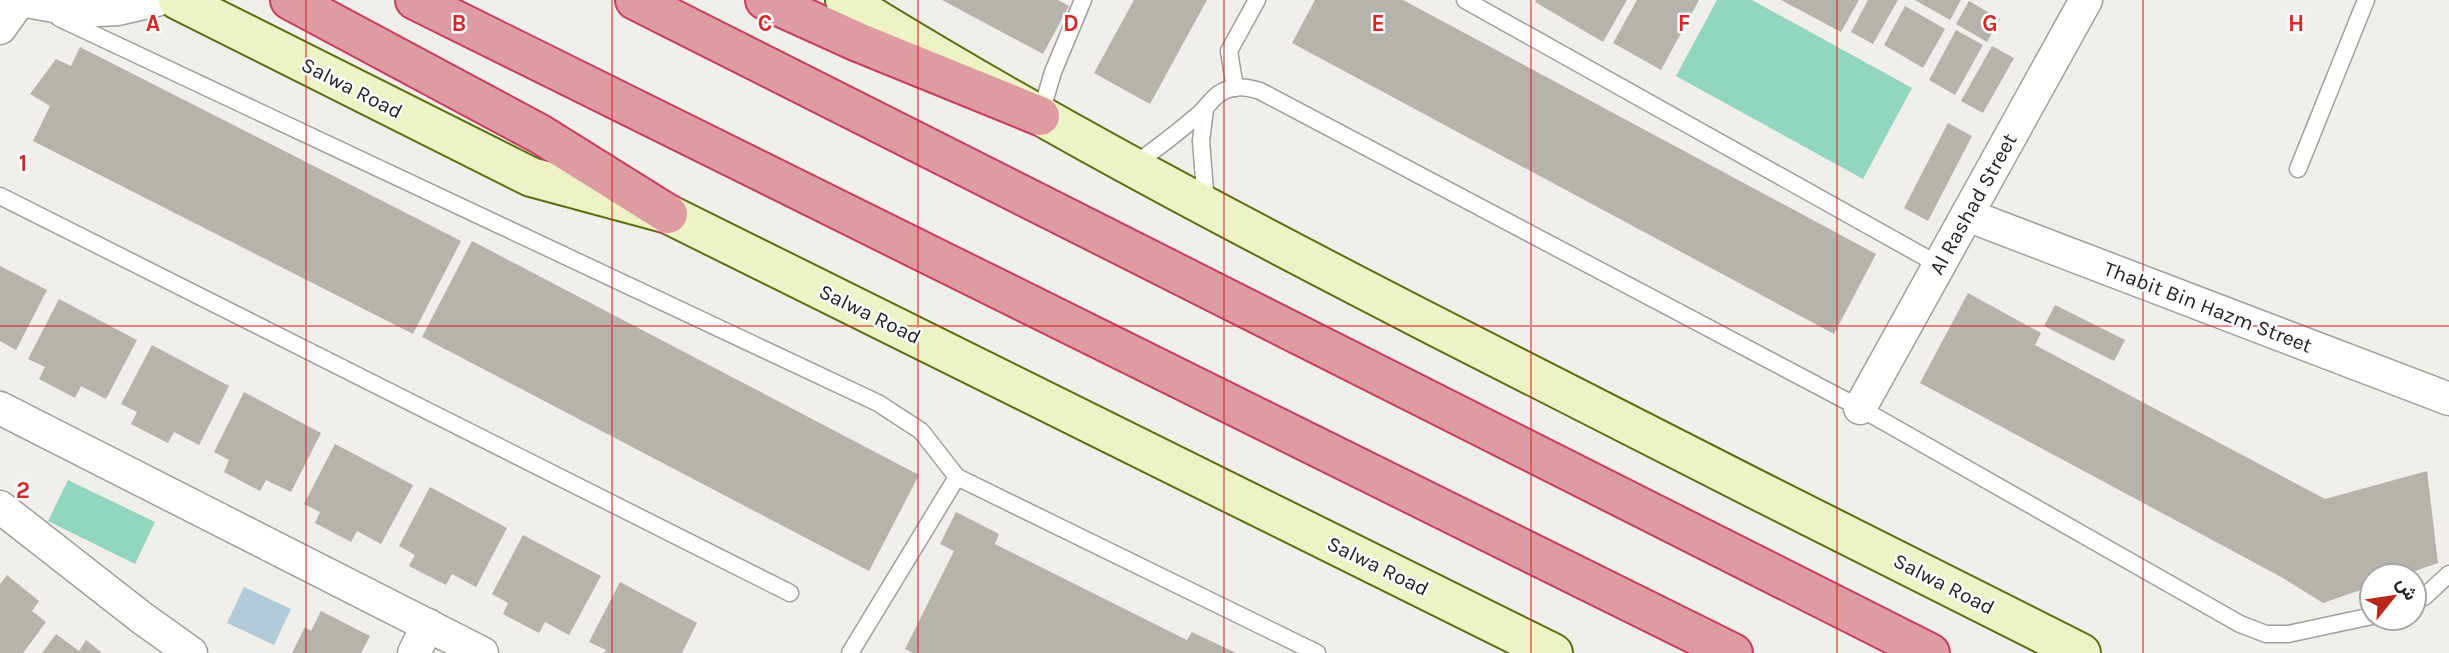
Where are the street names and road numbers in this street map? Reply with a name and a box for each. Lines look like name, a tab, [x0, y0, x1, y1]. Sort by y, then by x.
street label: Salwa Road	[297, 52, 407, 124]
street label: Al Rashad Street	[1924, 129, 2022, 279]
street label: Thabit Bin Hazm Street	[2100, 256, 2316, 358]
street label: Salwa Road	[815, 279, 925, 349]
street label: Salwa Road	[1323, 531, 1433, 601]
street label: Salwa Road	[1889, 548, 1999, 620]

